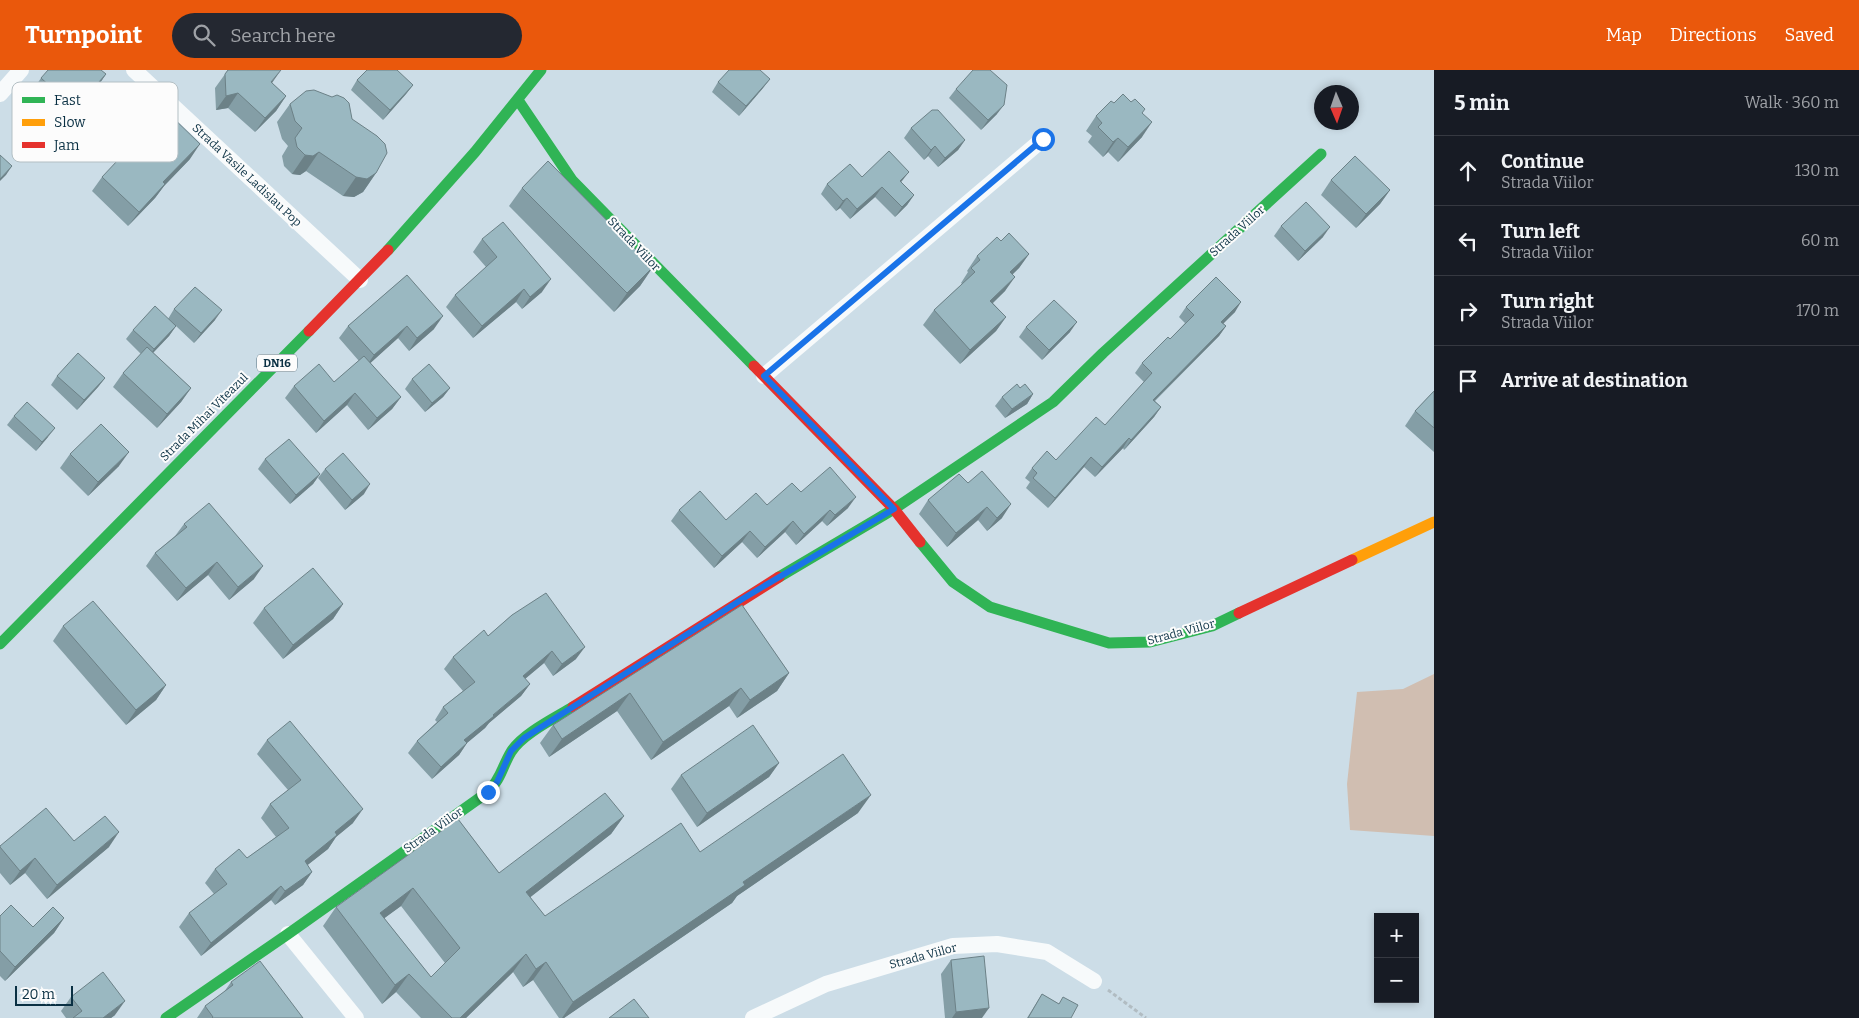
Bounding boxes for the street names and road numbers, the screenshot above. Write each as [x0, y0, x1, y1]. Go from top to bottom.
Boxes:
street label: Strada Vasile Ladislau Pop [189, 121, 305, 229]
street label: Strada Viilor [1207, 202, 1268, 259]
street label: Strada Viilor [605, 214, 664, 274]
road number: DN16 [257, 354, 297, 372]
street label: Strada Mihai Viteazul [157, 370, 251, 464]
street label: Strada Viilor [1146, 616, 1217, 648]
street label: Strada Viilor [401, 804, 466, 856]
street label: Strada Viilor [888, 940, 959, 972]

